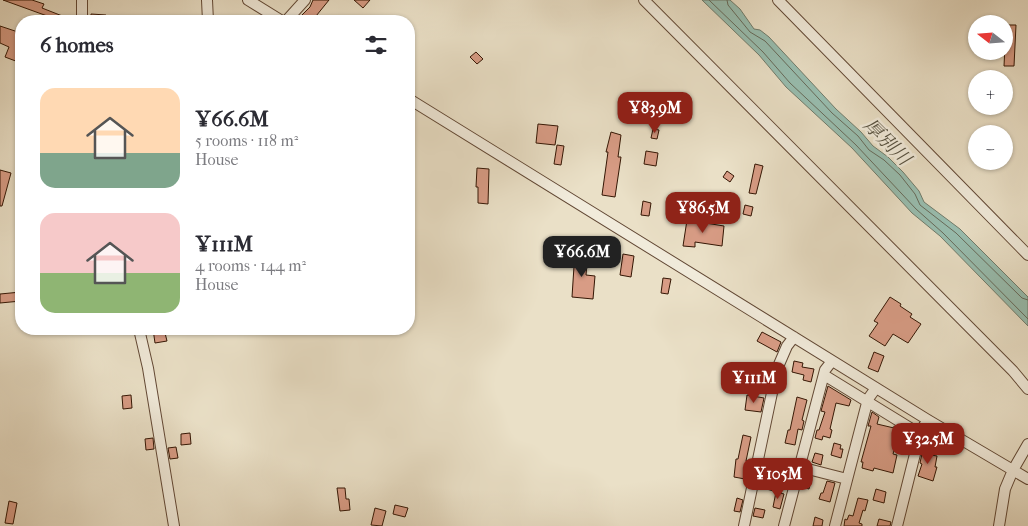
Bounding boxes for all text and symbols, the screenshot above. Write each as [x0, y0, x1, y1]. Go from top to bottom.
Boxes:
north arrow [968, 15, 1012, 60]
map controls [968, 15, 1013, 170]
icon: filters [362, 31, 390, 59]
text: 6 homes [40, 33, 114, 57]
button: + [968, 70, 1013, 115]
pin: ¥83.9M [614, 92, 696, 134]
text: ¥83.9M [629, 98, 681, 117]
text: ¥66.6M [195, 107, 269, 131]
icon: home [80, 108, 140, 168]
water label: 厚別川 [859, 114, 916, 171]
button: − [968, 125, 1013, 170]
text: 5 rooms · 118 m² [195, 131, 298, 150]
text: House [195, 150, 238, 169]
pin: ¥86.5M [662, 192, 744, 234]
text: ¥86.5M [676, 198, 730, 217]
text: ¥111M [195, 232, 253, 256]
icon: home [80, 233, 140, 293]
pin: ¥66.6M [541, 236, 623, 278]
text: ¥66.6M [554, 242, 610, 261]
text: 4 rooms · 144 m² [195, 256, 306, 275]
text: House [195, 275, 238, 294]
pin: ¥111M [719, 362, 789, 404]
text: ¥111M [732, 368, 776, 387]
pin: ¥32.5M [887, 422, 969, 465]
text: ¥32.5M [902, 429, 954, 448]
pin: ¥105M [743, 458, 813, 500]
text: ¥105M [754, 464, 802, 483]

